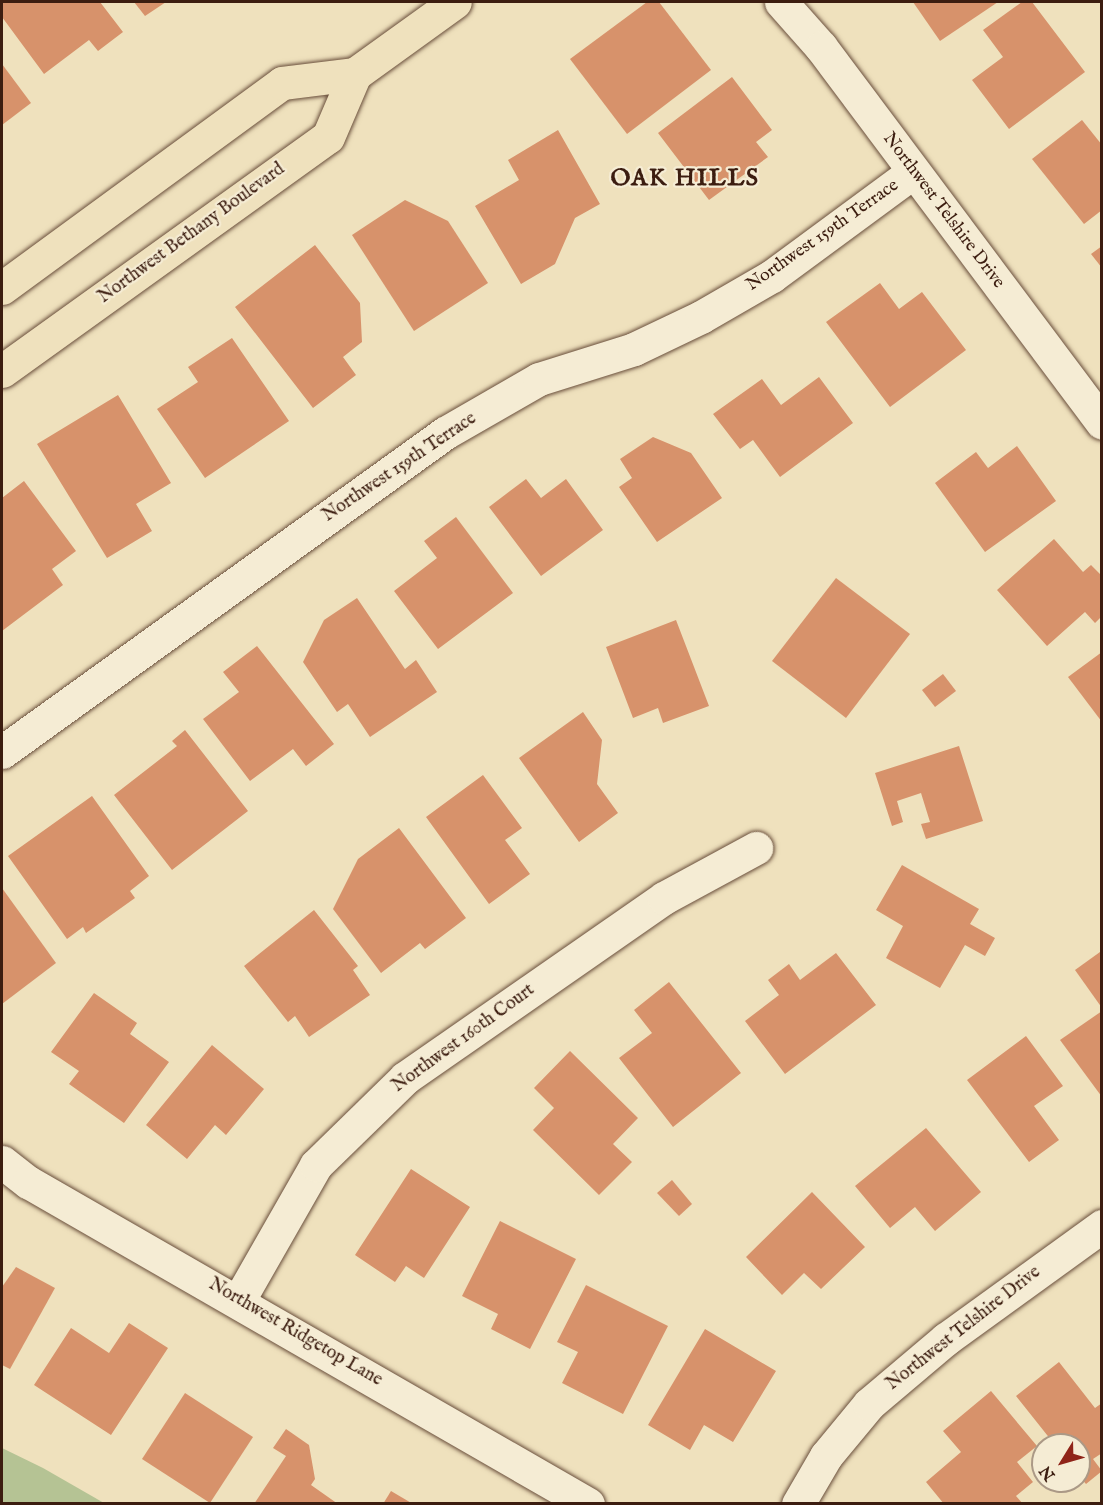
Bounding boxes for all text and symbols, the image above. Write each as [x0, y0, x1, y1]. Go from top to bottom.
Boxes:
street label: Northwest Telshire Drive [877, 129, 1009, 293]
street label: Northwest Bethany Boulevard [95, 159, 289, 309]
district label: OAK HILLS [610, 165, 760, 193]
street label: Northwest 159th Terrace [743, 175, 903, 297]
street label: Northwest 159th Terrace [319, 408, 481, 528]
street label: Northwest 160th Court [389, 980, 539, 1098]
street label: Northwest Telshire Drive [883, 1262, 1045, 1396]
street label: Northwest Ridgetop Lane [204, 1274, 386, 1392]
north arrow [1031, 1433, 1091, 1493]
text: N [1036, 1461, 1060, 1484]

